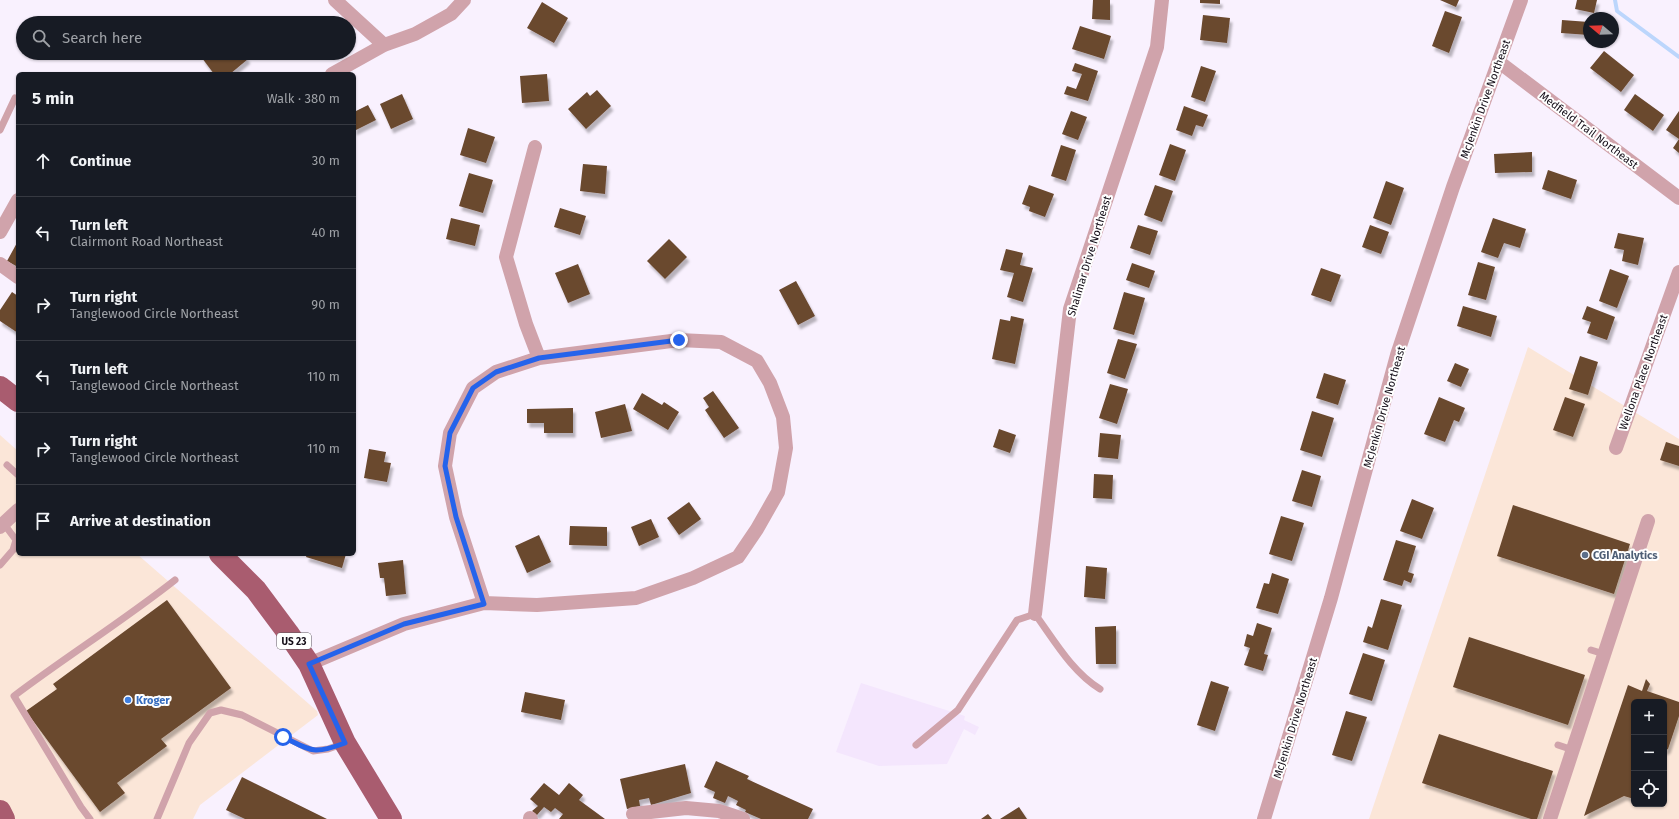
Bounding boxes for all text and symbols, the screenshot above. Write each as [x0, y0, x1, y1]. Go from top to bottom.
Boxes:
north arrow [1583, 12, 1619, 48]
search box [16, 16, 356, 60]
icon: search [30, 27, 52, 49]
text: Search here [62, 29, 142, 47]
street label: McJenkin Drive Northeast [1458, 38, 1513, 161]
text: 5 min [32, 88, 74, 109]
street label: Medfield Trail Northeast [1537, 89, 1641, 172]
text: Walk · 380 m [267, 91, 340, 106]
icon: ahead [32, 150, 54, 172]
text: Continue [70, 152, 131, 170]
text: 30 m [312, 153, 340, 168]
street label: Shalimar Drive Northeast [1065, 194, 1114, 318]
text: Turn left [70, 216, 128, 234]
icon: left [32, 222, 54, 244]
text: 40 m [311, 225, 340, 240]
text: Clairmont Road Northeast [70, 234, 223, 249]
text: Turn right [70, 288, 137, 306]
icon: right [32, 294, 54, 316]
text: 90 m [311, 297, 340, 312]
text: Tanglewood Circle Northeast [70, 306, 239, 321]
street label: Wellona Place Northeast [1617, 313, 1670, 432]
route end [670, 331, 688, 349]
street label: McJenkin Drive Northeast [1361, 345, 1408, 469]
text: Turn left [70, 360, 128, 378]
icon: left [32, 366, 54, 388]
text: 110 m [307, 369, 340, 384]
text: Tanglewood Circle Northeast [70, 378, 239, 393]
text: Turn right [70, 432, 137, 450]
icon: right [32, 438, 54, 460]
text: 110 m [307, 441, 340, 456]
text: Tanglewood Circle Northeast [70, 450, 239, 465]
icon: arrive [32, 510, 54, 532]
text: Arrive at destination [70, 512, 211, 530]
place label: CGI Analytics [1593, 549, 1658, 562]
marker: CGI Analytics [1580, 550, 1590, 560]
road number: US 23 [277, 633, 311, 649]
street label: McJenkin Drive Northeast [1271, 656, 1320, 780]
place label: Kroger [136, 694, 170, 707]
marker: Kroger [123, 695, 133, 705]
map controls [1631, 699, 1667, 807]
button: + [1631, 699, 1667, 735]
route start [274, 728, 292, 746]
button: − [1631, 735, 1667, 771]
button: locate [1631, 771, 1667, 807]

